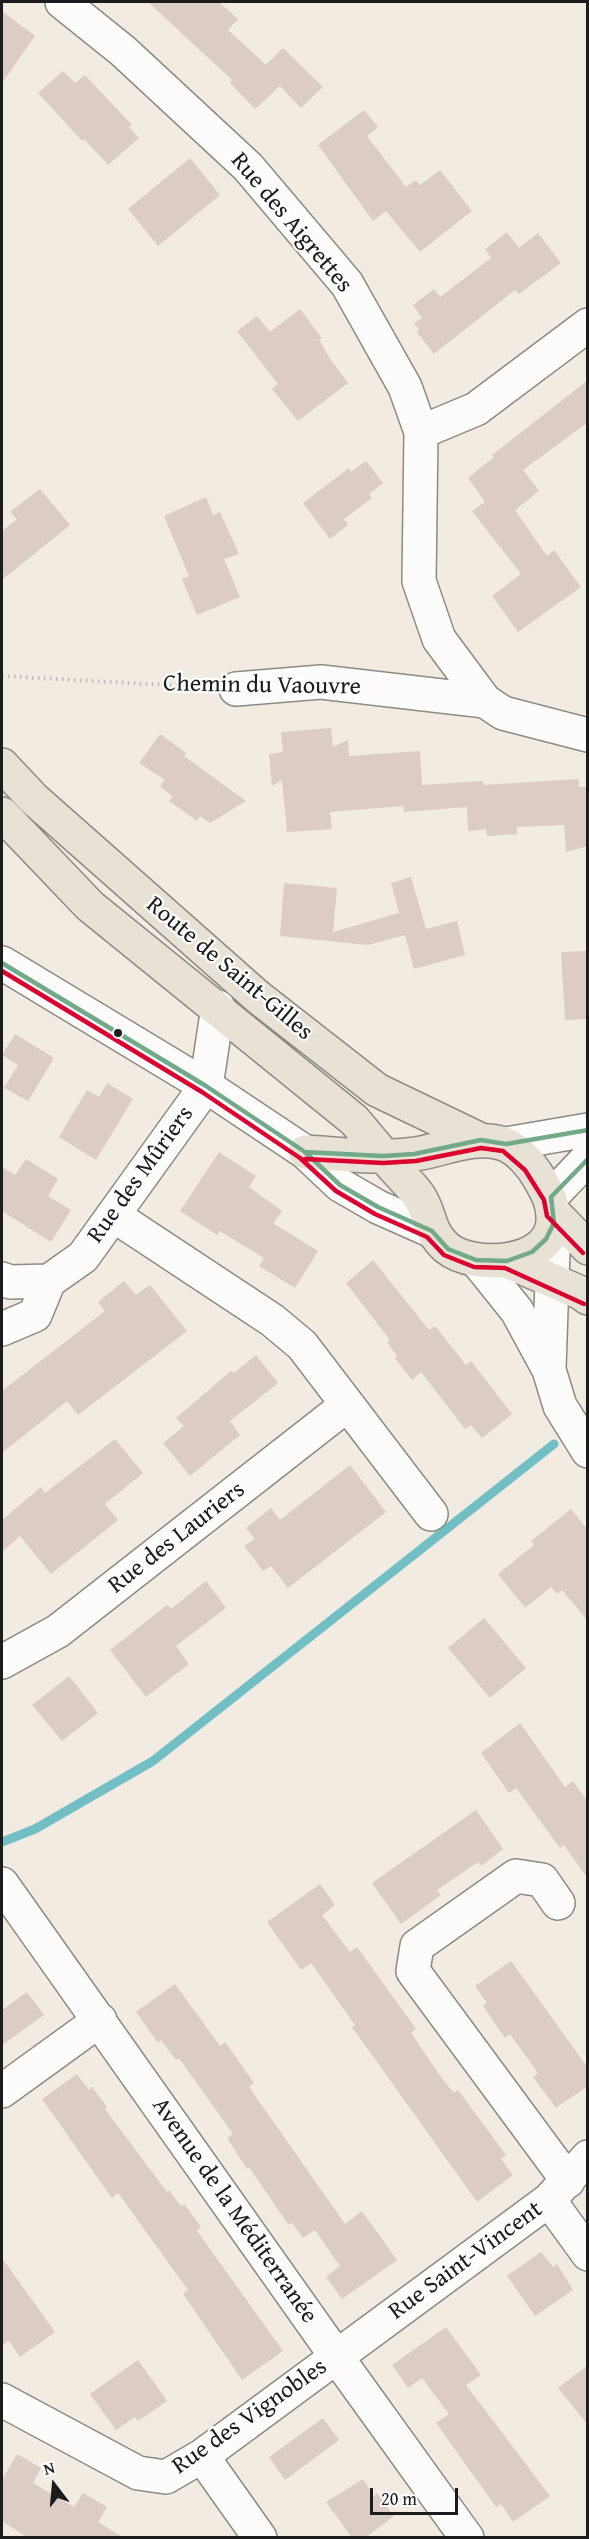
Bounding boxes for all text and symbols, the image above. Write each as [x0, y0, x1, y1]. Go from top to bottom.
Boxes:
street label: Rue des Aigrettes [224, 147, 358, 299]
street label: Chemin du Vaouvre [163, 670, 361, 702]
street label: Route de Saint-Gilles [140, 891, 318, 1047]
unlabelled marker [112, 1027, 124, 1039]
street label: Rue des Mûriers [82, 1101, 200, 1249]
street label: Rue des Lauriers [103, 1476, 251, 1600]
street label: Avenue de la Méditerranée [145, 2093, 323, 2329]
street label: Rue Saint-Vincent [383, 2196, 549, 2326]
street label: Rue des Vignobles [167, 2353, 333, 2481]
north arrow [24, 2455, 84, 2515]
text: N [41, 2455, 57, 2481]
scale bar [373, 2476, 462, 2514]
text: 20 m [381, 2485, 417, 2512]

